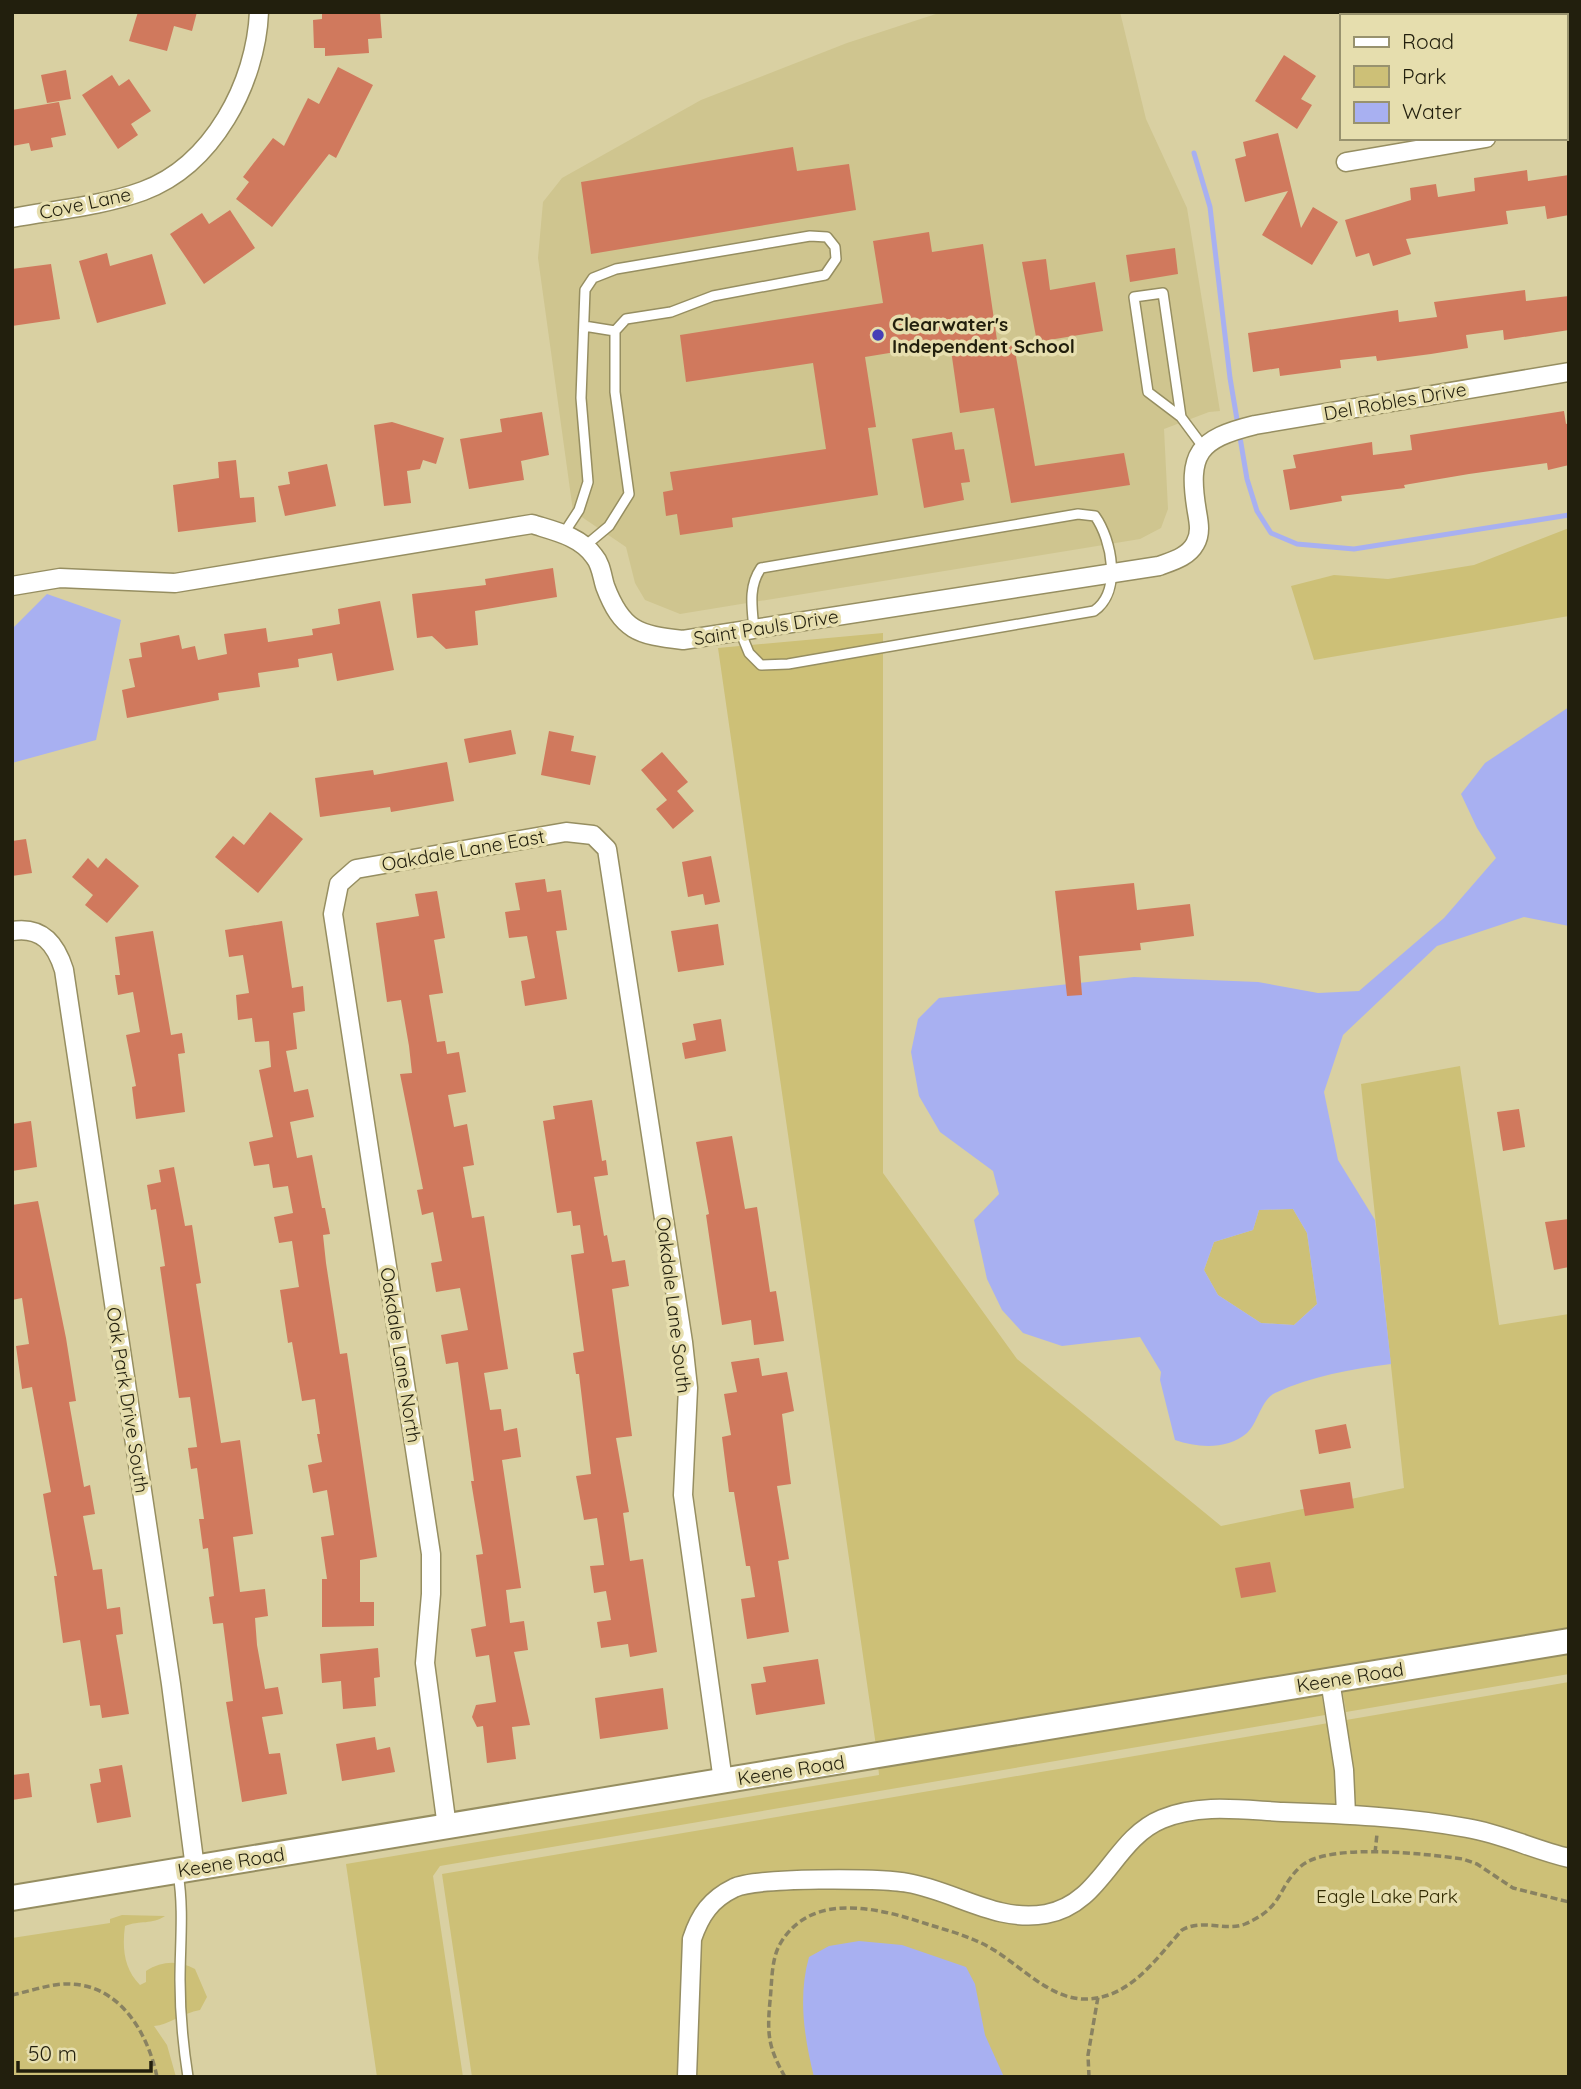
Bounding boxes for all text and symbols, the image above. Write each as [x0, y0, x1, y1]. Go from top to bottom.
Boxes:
legend [1340, 14, 1567, 140]
text: Road [1402, 28, 1454, 54]
text: Park [1402, 63, 1446, 89]
text: Water [1402, 98, 1462, 124]
street label: Cove Lane [37, 182, 133, 224]
place label: Clearwater's Independent School [892, 312, 1075, 358]
marker: Clearwater's Independent School [870, 327, 886, 343]
street label: Del Robles Drive [1322, 377, 1468, 425]
street label: Saint Pauls Drive [692, 604, 840, 650]
street label: Oakdale Lane East [380, 824, 546, 876]
street label: Oakdale Lane South [651, 1215, 697, 1395]
street label: Oakdale Lane North [375, 1266, 427, 1444]
street label: Oak Park Drive South [101, 1305, 155, 1495]
street label: Keene Road [1295, 1657, 1405, 1697]
street label: Keene Road [736, 1750, 846, 1790]
street label: Keene Road [176, 1842, 286, 1882]
park label: Eagle Lake Park [1316, 1884, 1458, 1908]
scale bar [18, 2030, 150, 2074]
text: 50 m [28, 2040, 77, 2066]

